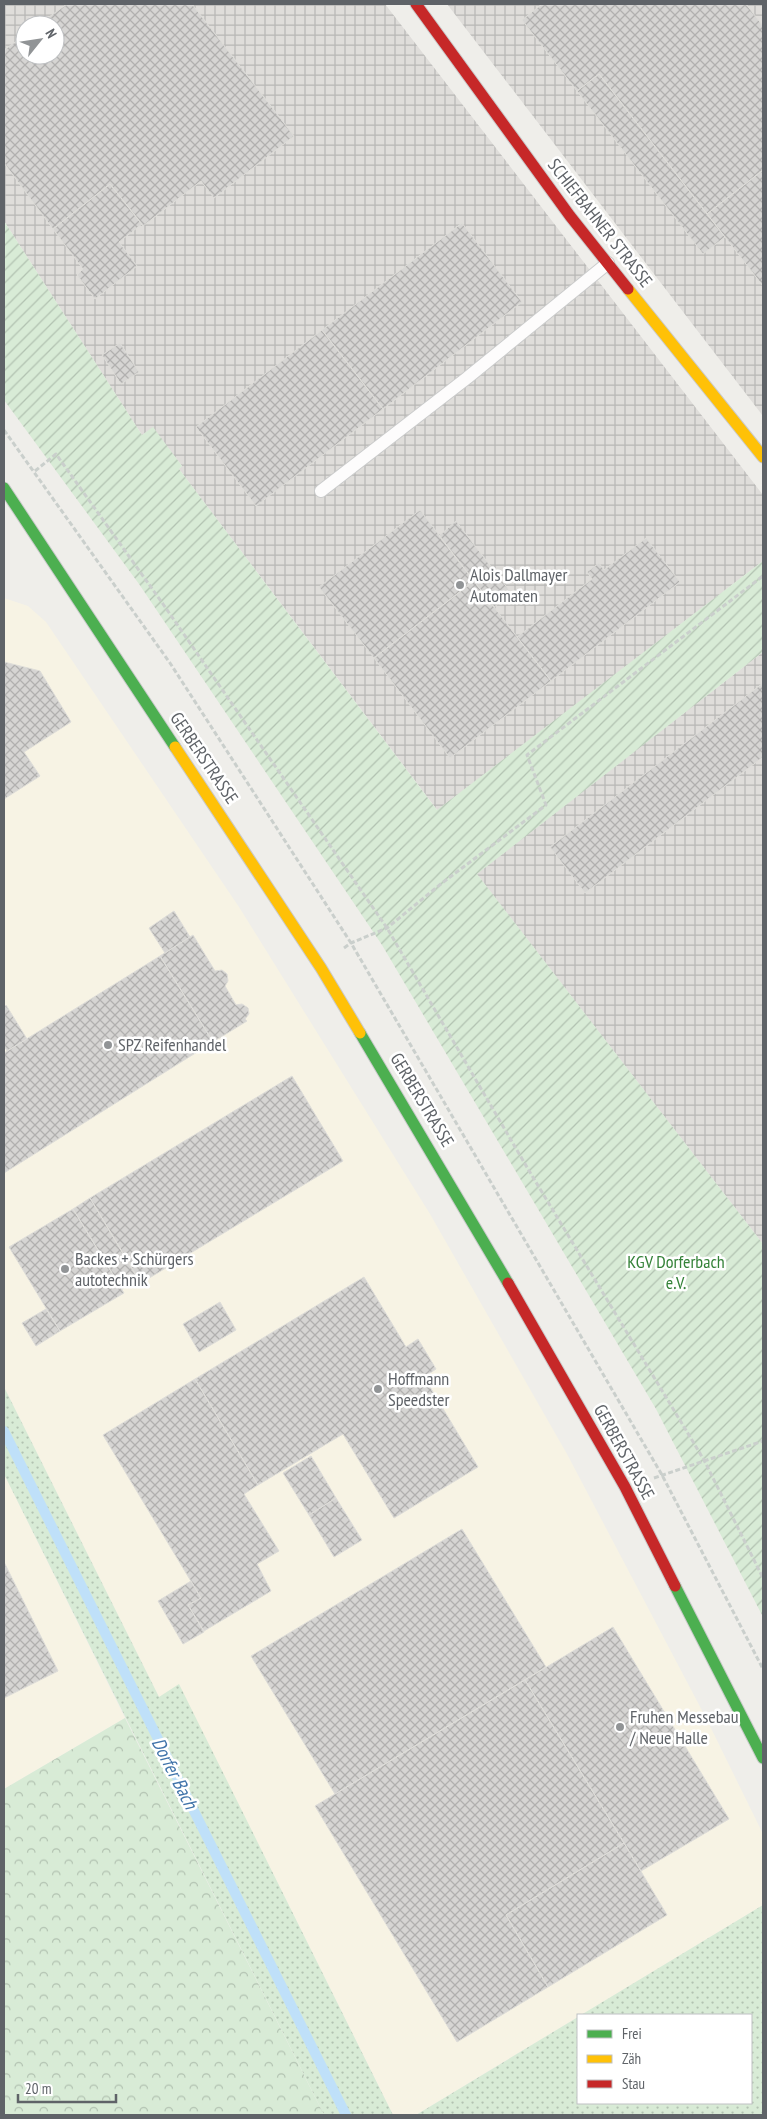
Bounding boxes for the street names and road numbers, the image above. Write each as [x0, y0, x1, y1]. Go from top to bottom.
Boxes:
street label: SCHIEFBAHNER STRASSE [543, 154, 658, 292]
street label: GERBERSTRASSE [165, 707, 243, 808]
street label: GERBERSTRASSE [385, 1049, 460, 1151]
street label: GERBERSTRASSE [589, 1400, 660, 1504]

